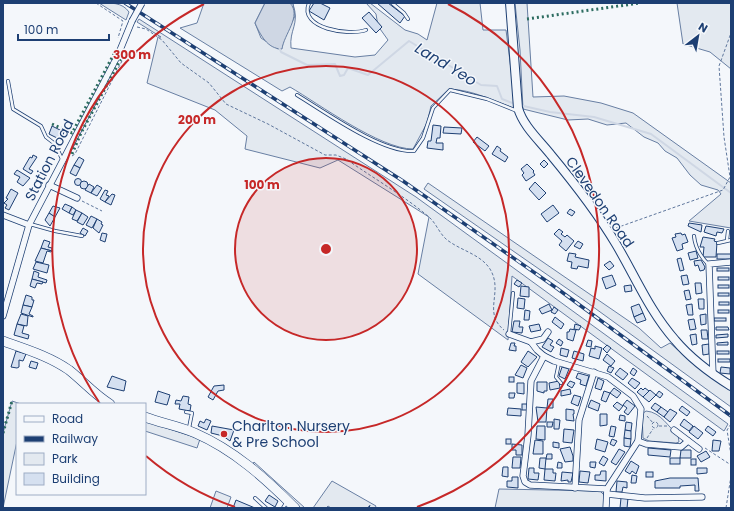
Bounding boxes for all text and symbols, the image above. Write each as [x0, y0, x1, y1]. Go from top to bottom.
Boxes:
scale bar [18, 16, 109, 42]
north arrow [678, 16, 718, 56]
text: N [695, 18, 711, 36]
text: 100 m [24, 21, 58, 38]
water label: Land Yeo [411, 37, 481, 91]
text: 300 m [113, 46, 151, 63]
text: 200 m [178, 111, 216, 128]
street label: Station Road [20, 116, 78, 204]
street label: Clevedon Road [561, 152, 639, 252]
text: 100 m [244, 176, 280, 193]
centre of rings [319, 242, 333, 256]
legend [16, 403, 146, 495]
text: Road [52, 410, 83, 427]
place label: Charlton Nursery & Pre School [232, 416, 350, 452]
marker: Charlton Nursery & Pre School [219, 429, 229, 439]
text: Railway [52, 430, 98, 447]
text: Park [52, 450, 79, 467]
text: Building [52, 470, 100, 487]

